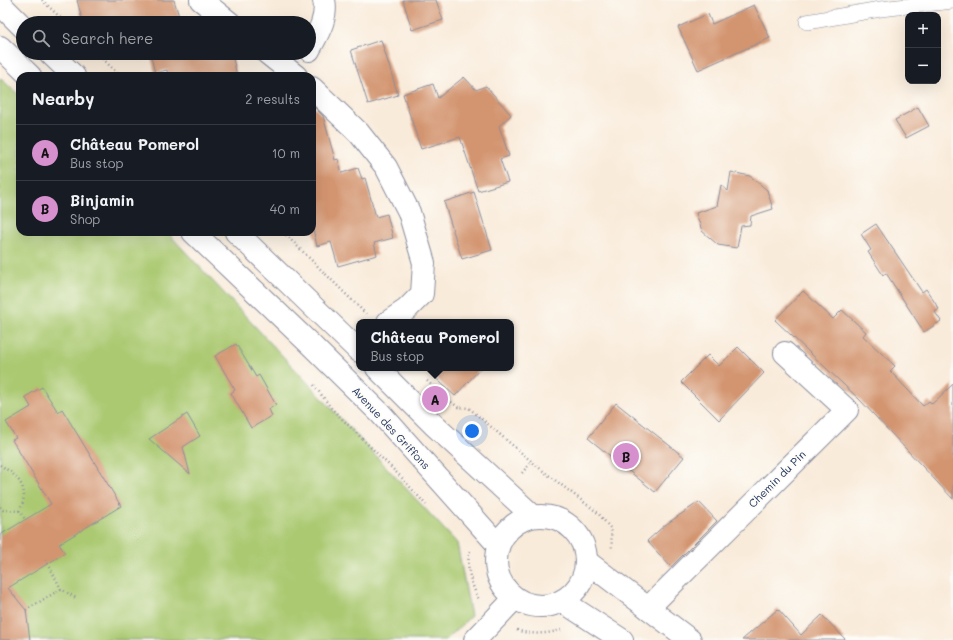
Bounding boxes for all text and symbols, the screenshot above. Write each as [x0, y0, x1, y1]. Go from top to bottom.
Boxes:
map controls [905, 12, 941, 84]
button: + [905, 12, 941, 48]
search box [16, 16, 316, 60]
icon: search [30, 27, 52, 49]
text: Search here [62, 28, 153, 48]
button: − [905, 48, 941, 84]
text: Nearby [32, 87, 94, 109]
text: 2 results [245, 90, 300, 107]
text: Château Pomerol [70, 134, 199, 154]
text: A [40, 144, 50, 161]
text: 10 m [272, 144, 300, 161]
text: Bus stop [70, 154, 123, 171]
text: Binjamin [70, 190, 134, 210]
text: B [41, 200, 49, 217]
text: 40 m [270, 200, 300, 217]
text: Shop [70, 210, 100, 227]
popup [356, 319, 514, 371]
text: Château Pomerol [370, 327, 500, 347]
text: Bus stop [370, 347, 424, 364]
street label: Avenue des Griffons [349, 383, 434, 472]
pin: A [422, 384, 448, 414]
your location [462, 421, 482, 441]
pin: B [613, 441, 639, 471]
street label: Chemin du Pin [745, 447, 809, 511]

